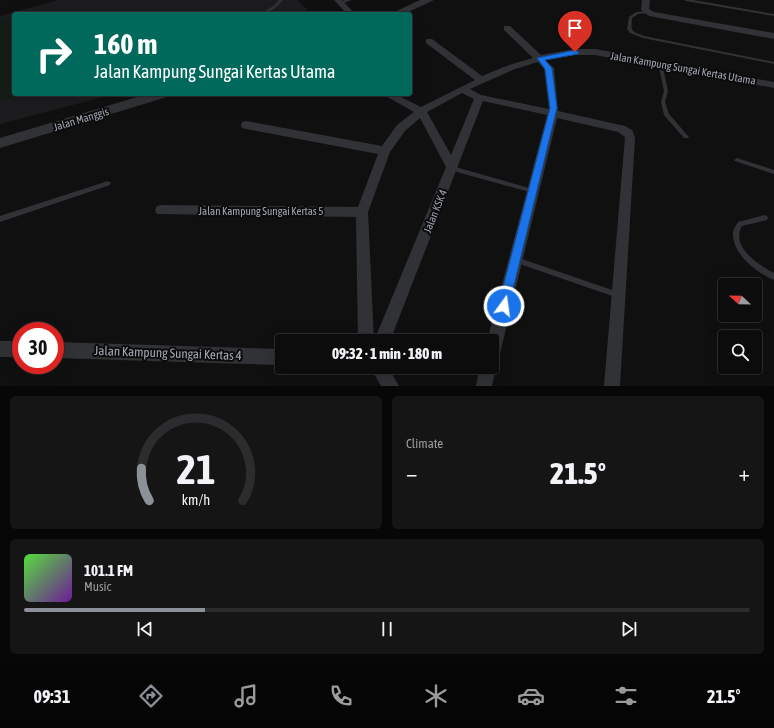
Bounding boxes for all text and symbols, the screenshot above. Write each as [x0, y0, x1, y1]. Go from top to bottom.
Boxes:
pin [558, 11, 592, 52]
icon: arrive [564, 17, 586, 39]
icon: right [28, 28, 80, 80]
text: 160 m [94, 28, 157, 60]
street label: Jalan Kampung Sungai Kertas Utama [609, 49, 757, 87]
text: Jalan Kampung Sungai Kertas Utama [94, 61, 335, 82]
street label: Jalan Manggis [52, 105, 110, 133]
street label: Jalan KSK 4 [421, 188, 449, 234]
street label: Jalan Kampung Sungai Kertas 5 [199, 205, 323, 217]
north arrow [718, 278, 762, 322]
map controls [718, 278, 762, 374]
position arrow [483, 285, 525, 327]
speed limit sign: 30 [12, 322, 64, 374]
button: search [718, 330, 762, 374]
street label: Jalan Kampung Sungai Kertas 4 [94, 343, 242, 363]
text: 09:32 · 1 min · 180 m [332, 345, 442, 362]
text: Climate [406, 436, 443, 451]
text: 21 [176, 444, 216, 492]
text: 21.5° [550, 456, 606, 490]
text: − [406, 460, 417, 486]
text: + [739, 460, 750, 486]
text: km/h [182, 491, 210, 507]
text: 101.1 FM [84, 562, 133, 579]
text: Music [84, 579, 111, 594]
icon: previous [134, 618, 156, 640]
icon: pause [376, 618, 398, 640]
icon: next [618, 618, 640, 640]
icon: directions [137, 682, 165, 710]
icon: music [232, 682, 260, 710]
icon: phone [327, 682, 355, 710]
icon: climate [422, 682, 450, 710]
icon: car [517, 682, 545, 710]
icon: filters [612, 682, 640, 710]
text: 09:31 [33, 686, 71, 707]
text: 21.5° [707, 686, 741, 707]

